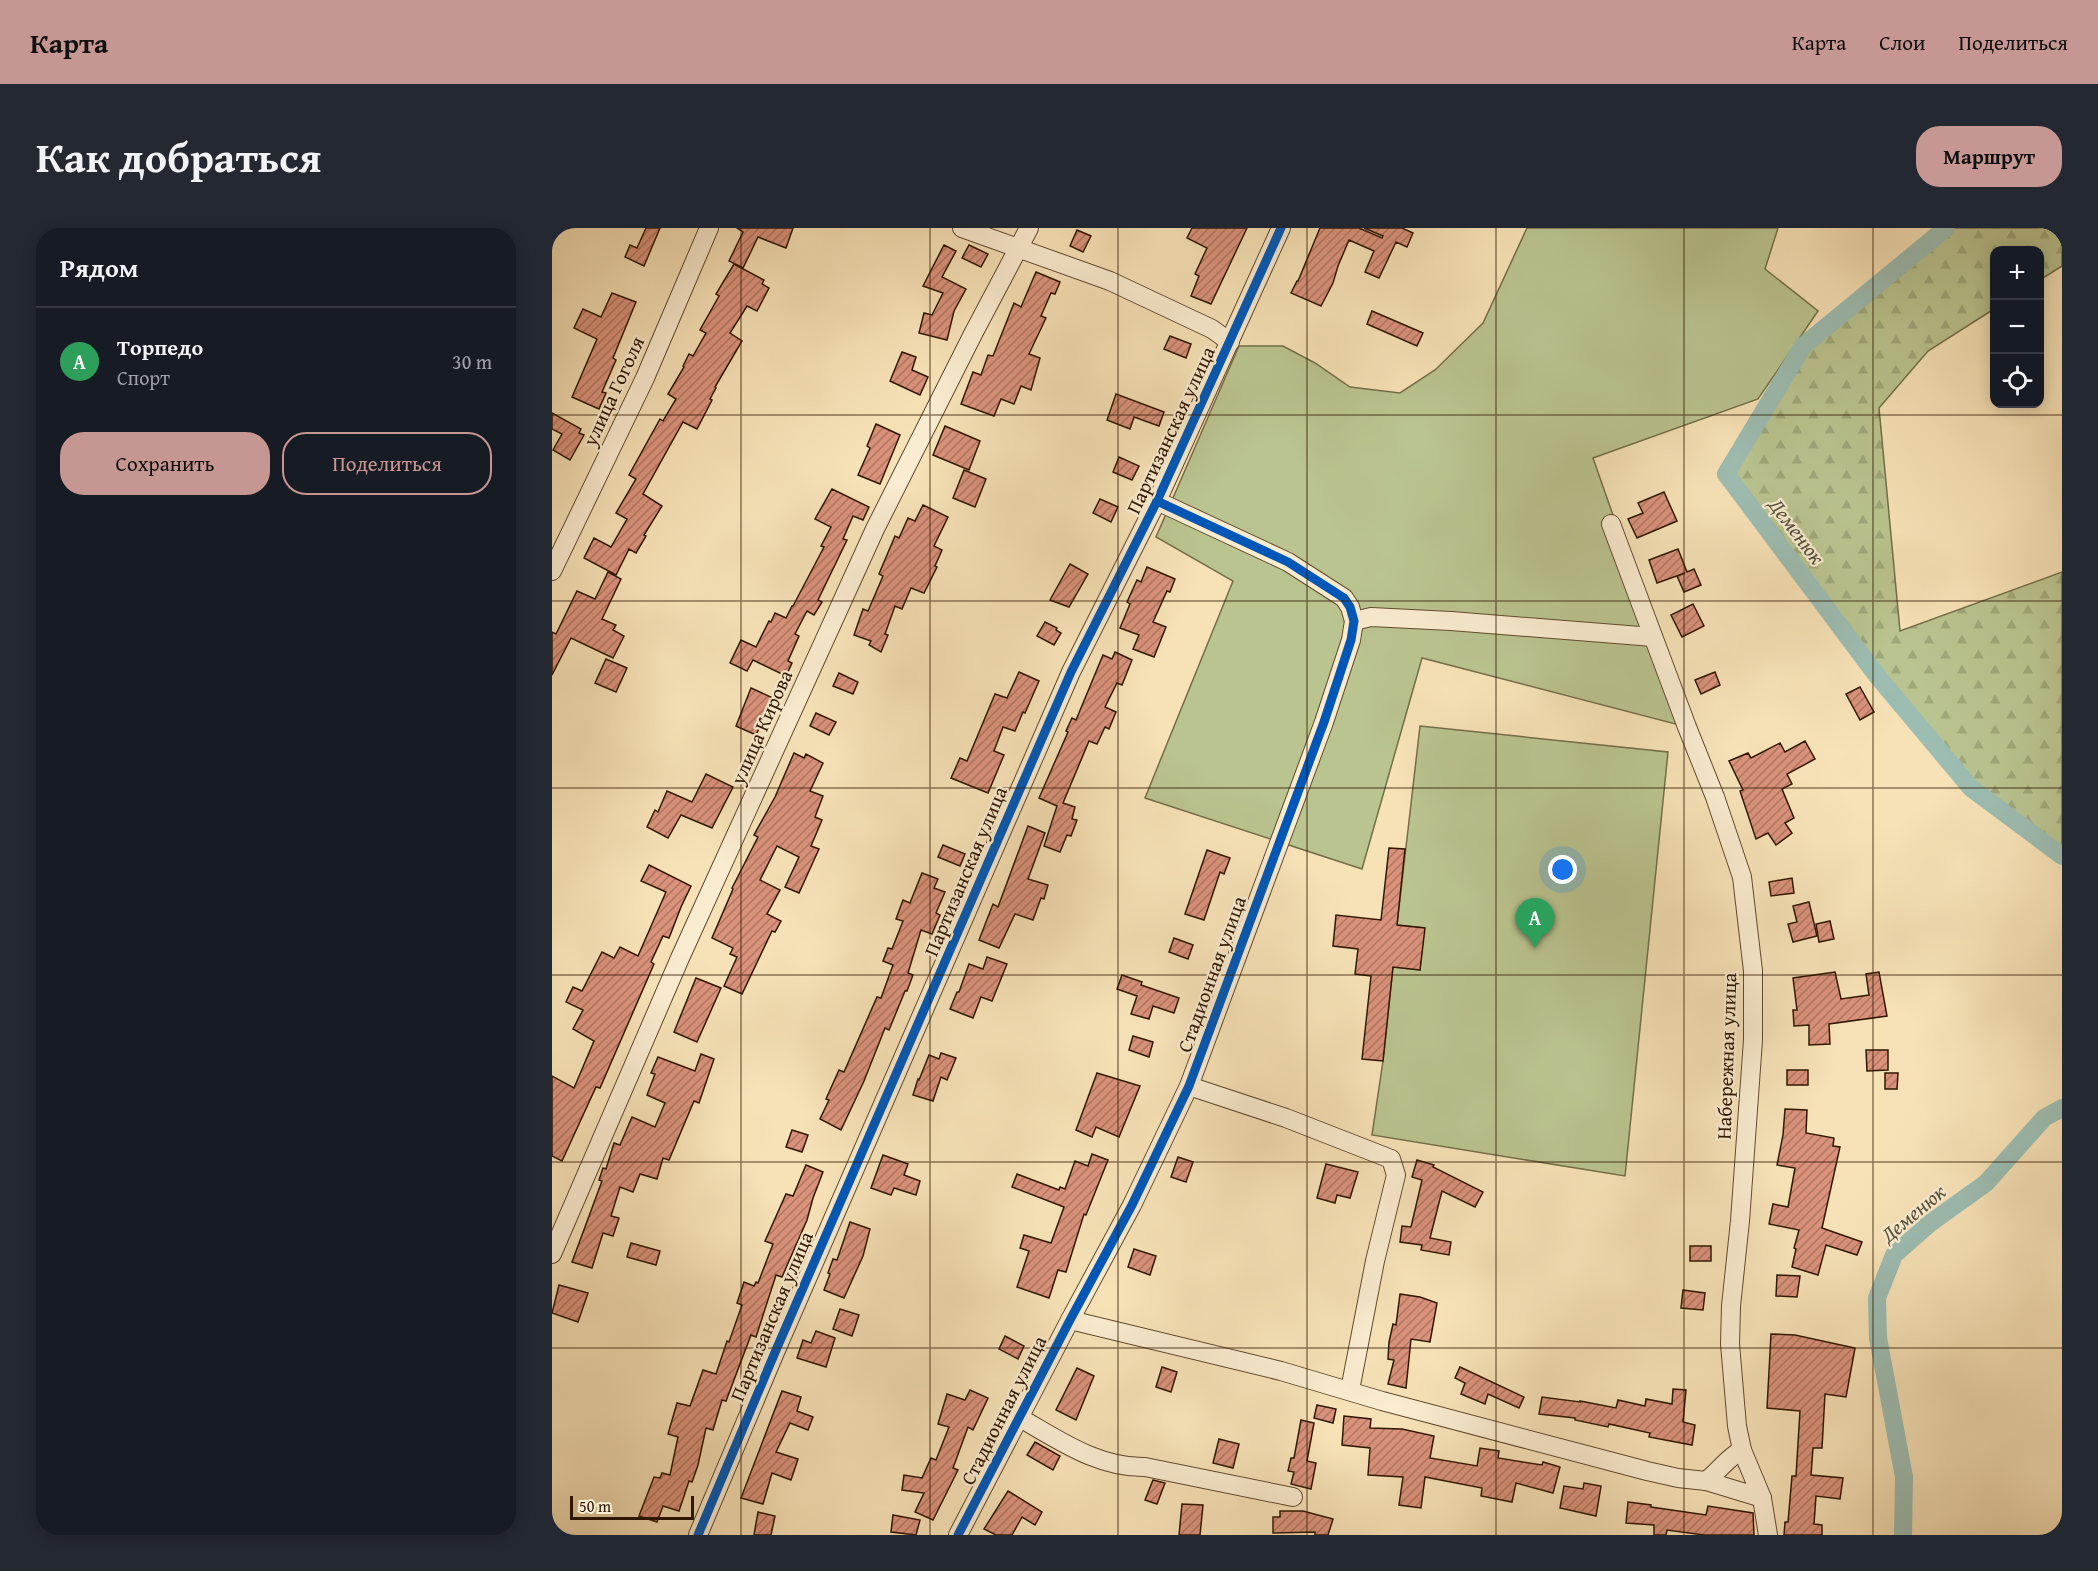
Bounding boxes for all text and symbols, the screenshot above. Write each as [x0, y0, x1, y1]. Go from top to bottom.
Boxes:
text: Карта [30, 22, 108, 63]
text: Карта [1792, 27, 1846, 58]
text: Слои [1879, 27, 1925, 58]
text: Поделиться [1958, 27, 2068, 58]
text: Как добраться [36, 126, 321, 187]
button: Маршрут [1916, 126, 2062, 187]
map controls [1990, 246, 2044, 408]
button: + [1990, 246, 2044, 300]
text: Рядом [60, 248, 138, 287]
button: − [1990, 300, 2044, 354]
text: Торпедо [117, 331, 203, 363]
street label: улица Гоголя [574, 331, 651, 452]
street label: Партизанская улица [1118, 341, 1222, 519]
text: A [73, 347, 86, 376]
text: 30 m [452, 347, 492, 376]
button: locate [1990, 354, 2044, 408]
text: Спорт [117, 363, 170, 392]
button: Сохранить [60, 432, 270, 495]
button: Поделиться [282, 432, 492, 495]
water label: Деменюк [1761, 490, 1833, 571]
street label: улица Кирова [722, 665, 799, 790]
street label: Партизанская улица [916, 781, 1014, 960]
your location [1548, 855, 1577, 884]
street label: Стадионная улица [1169, 891, 1253, 1056]
pin: A [1516, 898, 1554, 948]
street label: Набережная улица [1709, 972, 1743, 1140]
water label: Деменюк [1873, 1176, 1952, 1250]
street label: Партизанская улица [722, 1226, 820, 1405]
street label: Стадионная улица [953, 1330, 1053, 1490]
scale bar [570, 1493, 694, 1520]
text: 50 m [579, 1494, 611, 1518]

